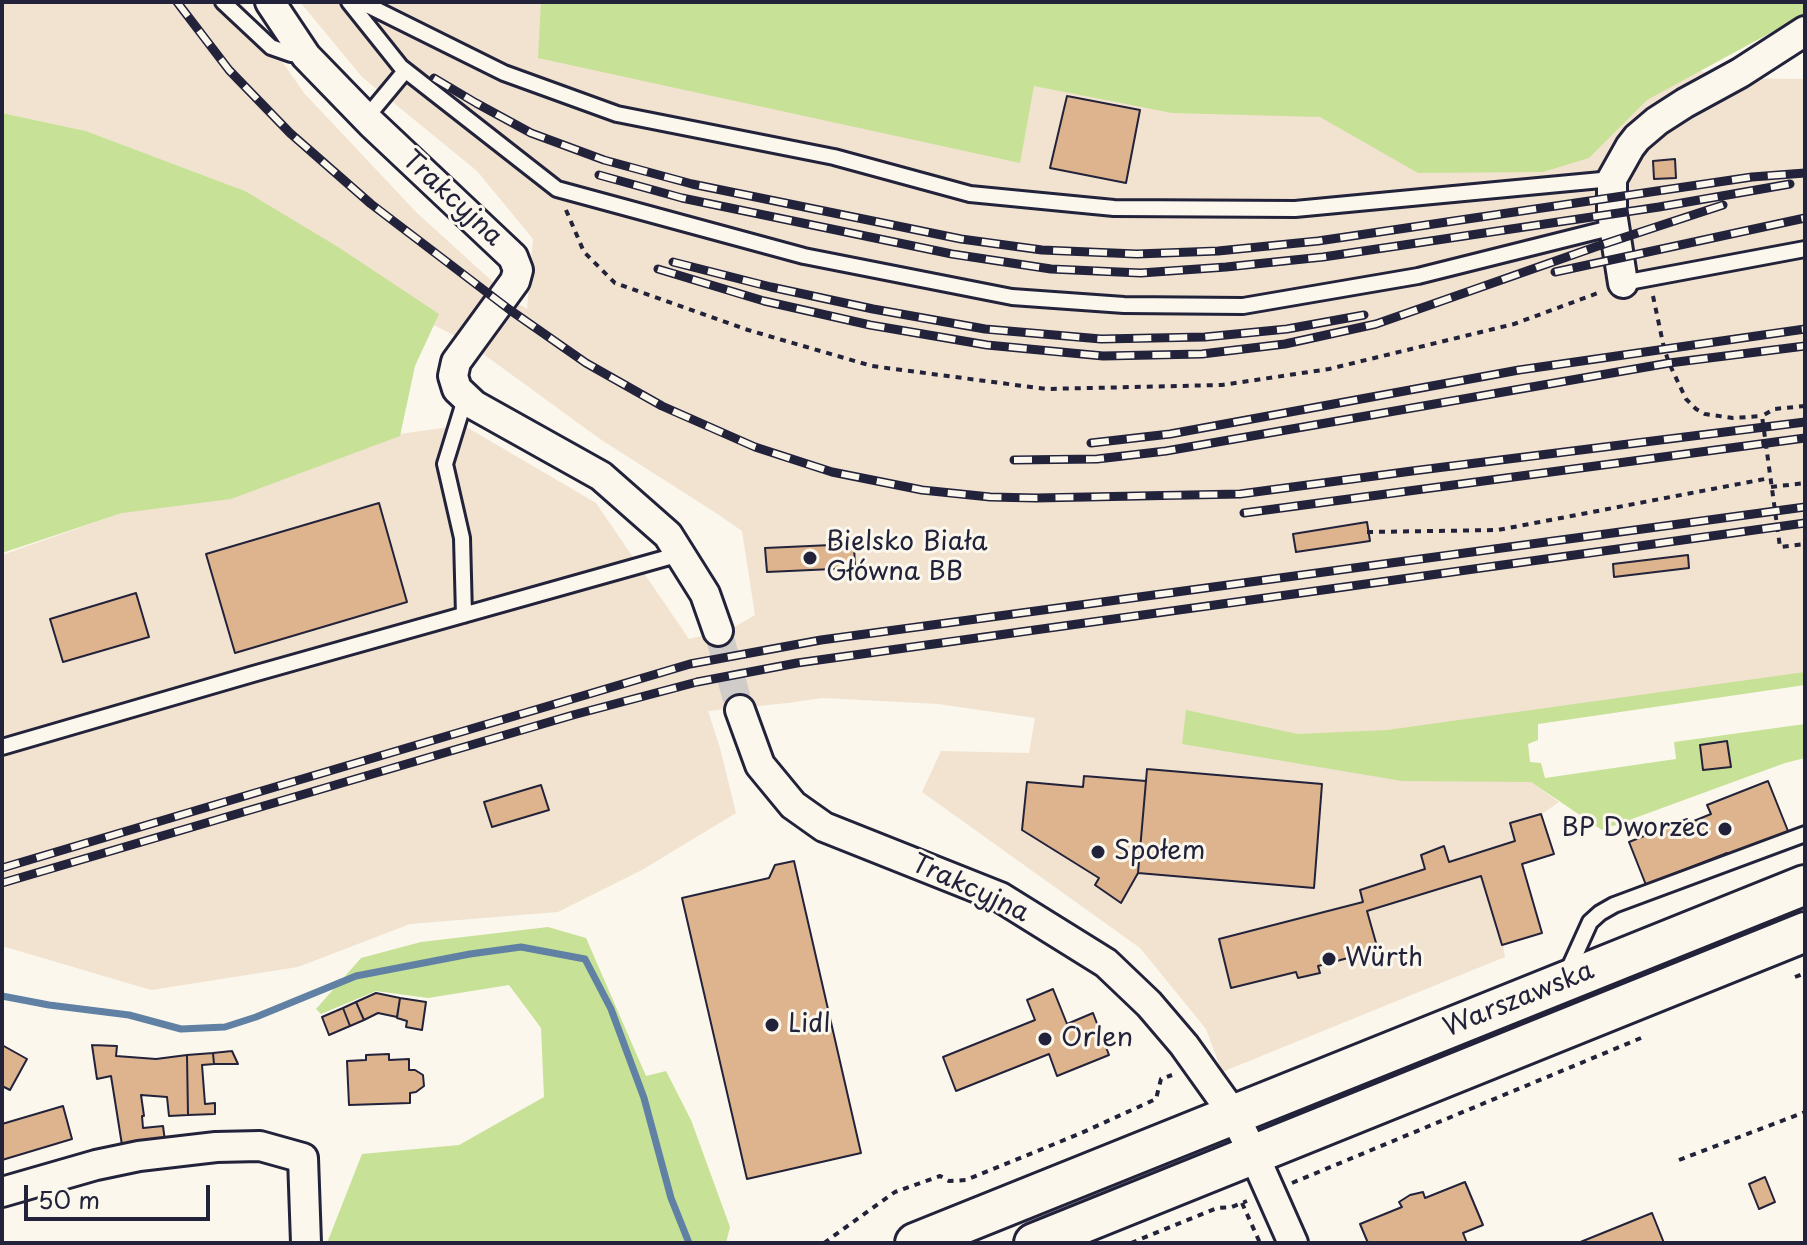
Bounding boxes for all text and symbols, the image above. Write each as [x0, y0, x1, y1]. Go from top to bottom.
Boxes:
street label: Trakcyjna [395, 145, 509, 253]
place label: Bielsko Biała Główna BB [826, 527, 988, 588]
marker: Bielsko Biała Główna BB [801, 549, 819, 567]
place label: BP Dworzec [1562, 813, 1709, 845]
marker: BP Dworzec [1716, 820, 1734, 838]
place label: Społem [1114, 836, 1206, 868]
marker: Społem [1089, 843, 1107, 861]
street label: Trakcyjna [906, 848, 1034, 930]
place label: Würth [1345, 943, 1423, 975]
marker: Würth [1320, 950, 1338, 968]
street label: Warszawska [1439, 956, 1599, 1044]
place label: Lidl [788, 1009, 831, 1041]
marker: Lidl [763, 1016, 781, 1034]
place label: Orlen [1061, 1023, 1133, 1055]
marker: Orlen [1036, 1030, 1054, 1048]
scale bar [28, 1169, 214, 1219]
text: 50 m [38, 1181, 100, 1217]

